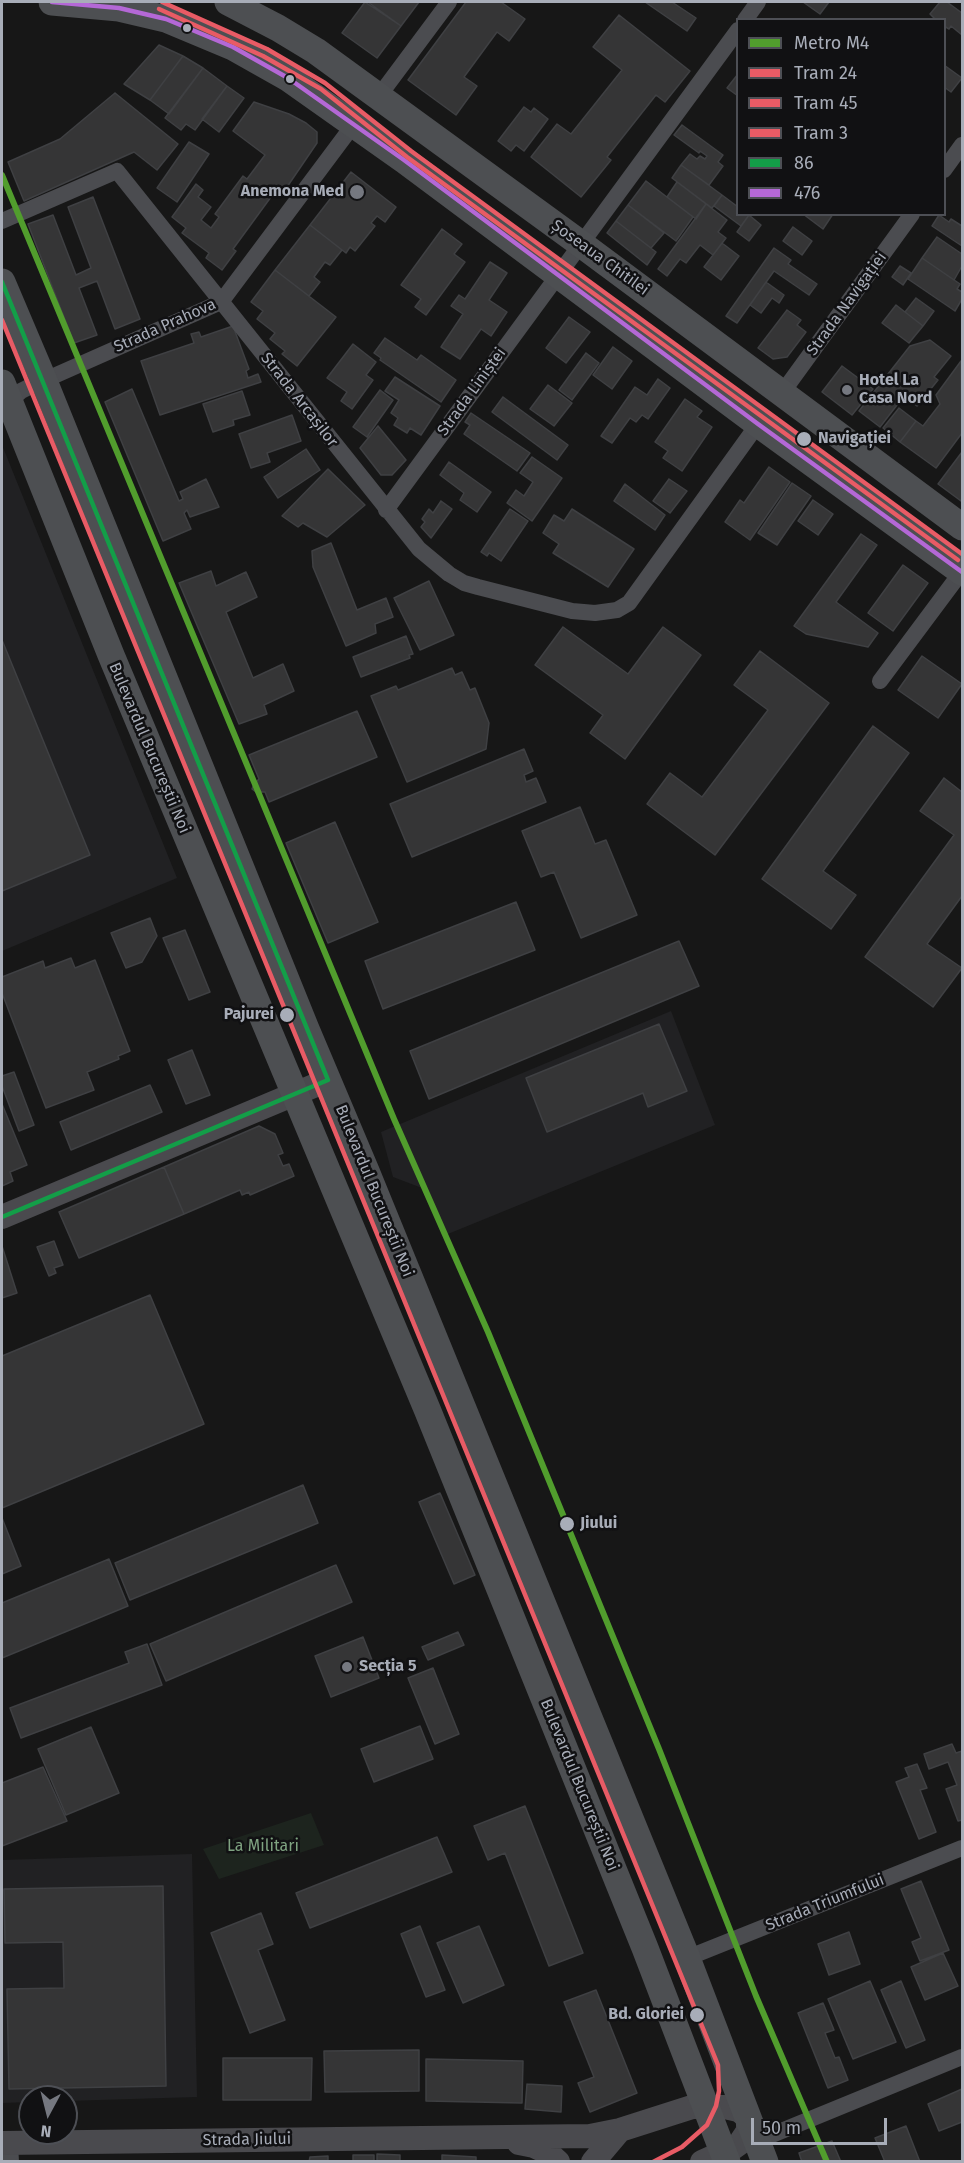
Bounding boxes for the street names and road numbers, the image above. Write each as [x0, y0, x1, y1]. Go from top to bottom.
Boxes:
street label: Șoseaua Chitilei [547, 216, 653, 300]
street label: Strada Navigației [803, 248, 891, 360]
street label: Strada Prahova [111, 295, 219, 357]
street label: Strada Liniștei [434, 344, 510, 440]
street label: Strada Arcașilor [256, 349, 342, 451]
street label: Bulevardul Bucureștii Noi [104, 660, 194, 836]
street label: Bulevardul Bucureștii Noi [331, 1102, 417, 1280]
street label: Bulevardul Bucureștii Noi [536, 1696, 622, 1874]
street label: Strada Triumfului [763, 1870, 887, 1936]
street label: Strada Jiului [203, 2130, 291, 2150]

